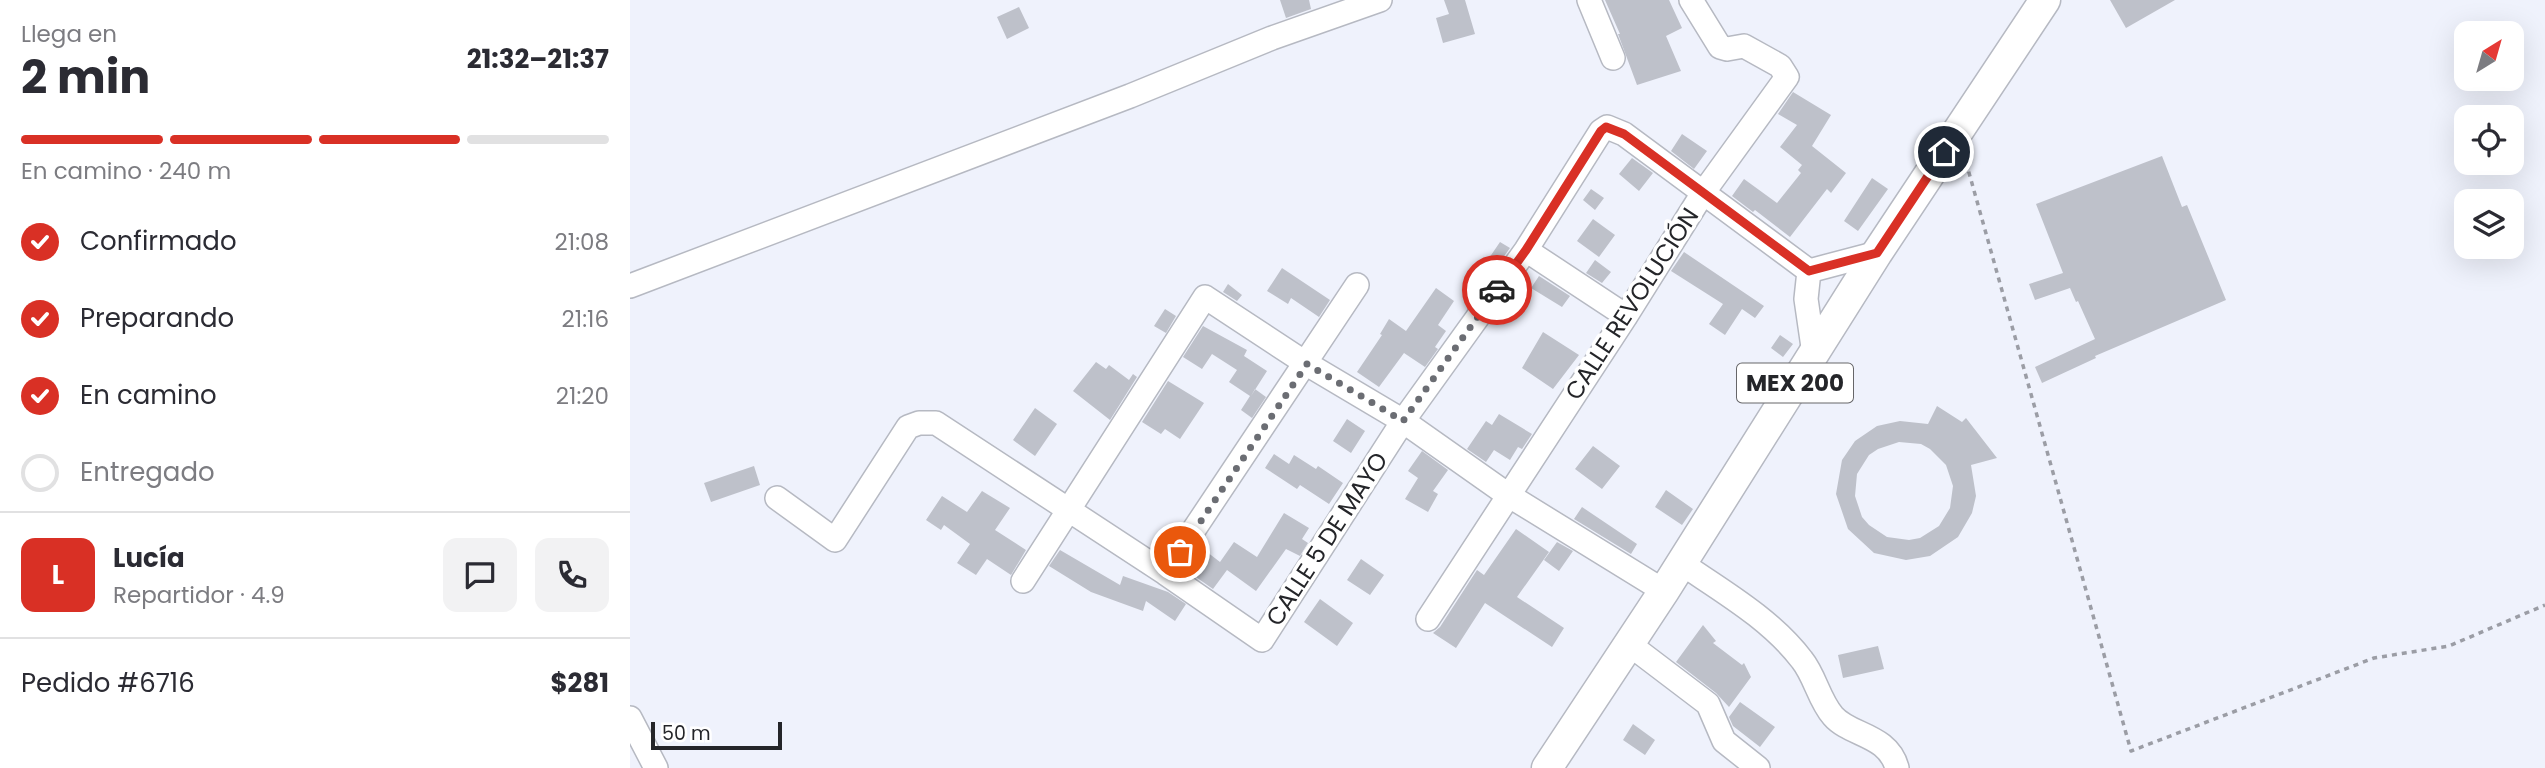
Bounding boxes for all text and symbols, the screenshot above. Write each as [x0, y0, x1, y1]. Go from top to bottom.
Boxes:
text: Llega en [21, 18, 117, 50]
north arrow [2454, 21, 2524, 91]
map controls [2454, 21, 2524, 259]
text: 21:32–21:37 [467, 41, 609, 77]
text: 2 min [21, 45, 150, 109]
button: locate [2454, 105, 2524, 175]
pin [1914, 122, 1974, 182]
icon: home [1925, 133, 1963, 171]
text: En camino · 240 m [21, 155, 231, 187]
button: layers [2454, 189, 2524, 259]
street label: CALLE REVOLUCIÓN [1557, 201, 1706, 406]
icon: check [21, 223, 59, 261]
text: Confirmado [80, 223, 237, 259]
text: 21:08 [555, 226, 609, 258]
courier [1462, 255, 1532, 325]
icon: car [1478, 271, 1516, 309]
icon: check [21, 300, 59, 338]
text: Preparando [80, 300, 234, 336]
text: 21:16 [562, 303, 609, 335]
road number: MEX 200 [1737, 364, 1853, 402]
icon: check [21, 377, 59, 415]
text: En camino [80, 377, 217, 413]
text: 21:20 [556, 380, 609, 412]
street label: CALLE 5 DE MAYO [1258, 445, 1395, 632]
text: Entregado [80, 454, 215, 490]
pin [1150, 522, 1210, 582]
icon: bag [1161, 533, 1199, 571]
button: chat [443, 538, 517, 612]
button: phone [535, 538, 609, 612]
text: Lucía [113, 540, 185, 576]
text: L [52, 557, 64, 593]
text: Repartidor · 4.9 [113, 579, 285, 611]
text: Pedido #6716 [21, 665, 195, 701]
text: $281 [550, 665, 609, 701]
scale bar [651, 719, 782, 751]
text: 50 m [662, 720, 711, 747]

